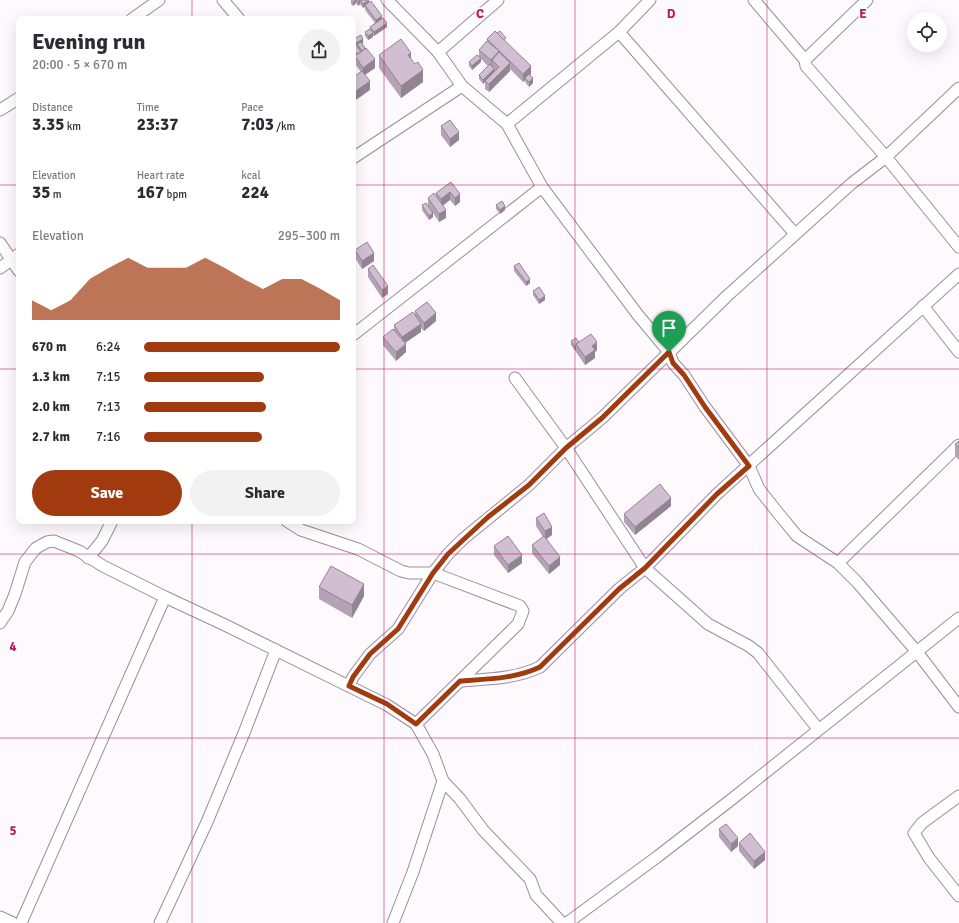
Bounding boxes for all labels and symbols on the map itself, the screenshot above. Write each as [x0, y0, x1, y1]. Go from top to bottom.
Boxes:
text: C [476, 6, 484, 22]
text: D [667, 6, 676, 22]
text: E [859, 6, 867, 22]
pin [652, 311, 686, 352]
text: 4 [9, 639, 17, 655]
text: 5 [9, 823, 17, 839]

